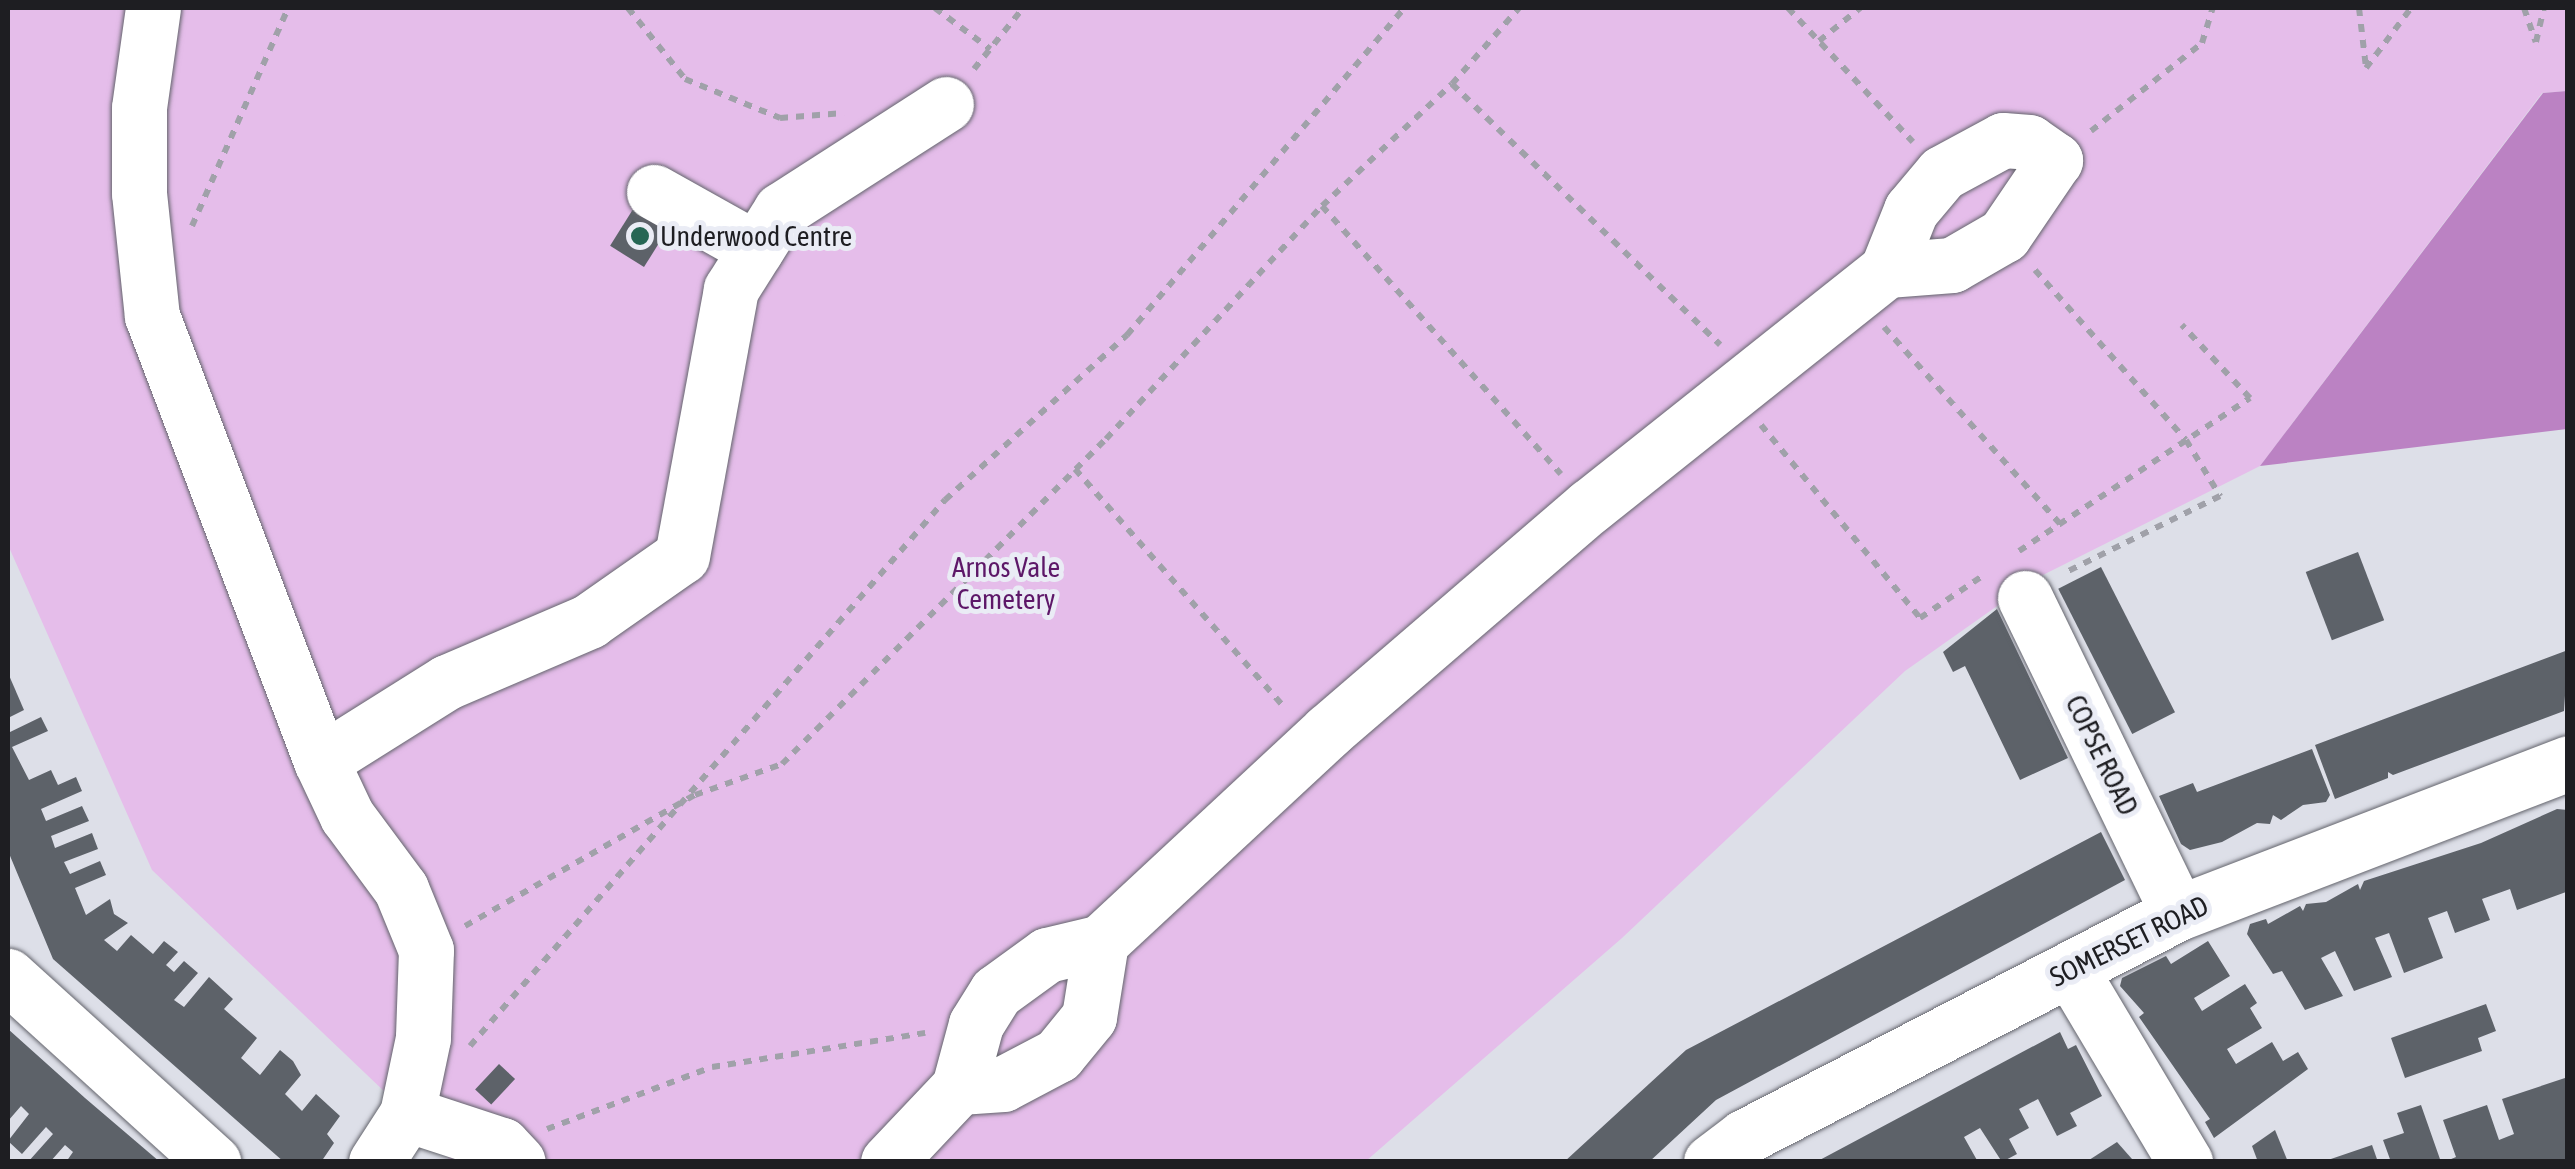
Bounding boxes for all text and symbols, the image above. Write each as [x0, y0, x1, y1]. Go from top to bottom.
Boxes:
place label: Underwood Centre [660, 219, 852, 253]
marker: Underwood Centre [629, 225, 651, 247]
park label: Arnos Vale Cemetery [952, 550, 1060, 616]
street label: COPSE ROAD [2059, 690, 2145, 820]
street label: SOMERSET ROAD [2044, 888, 2214, 994]

